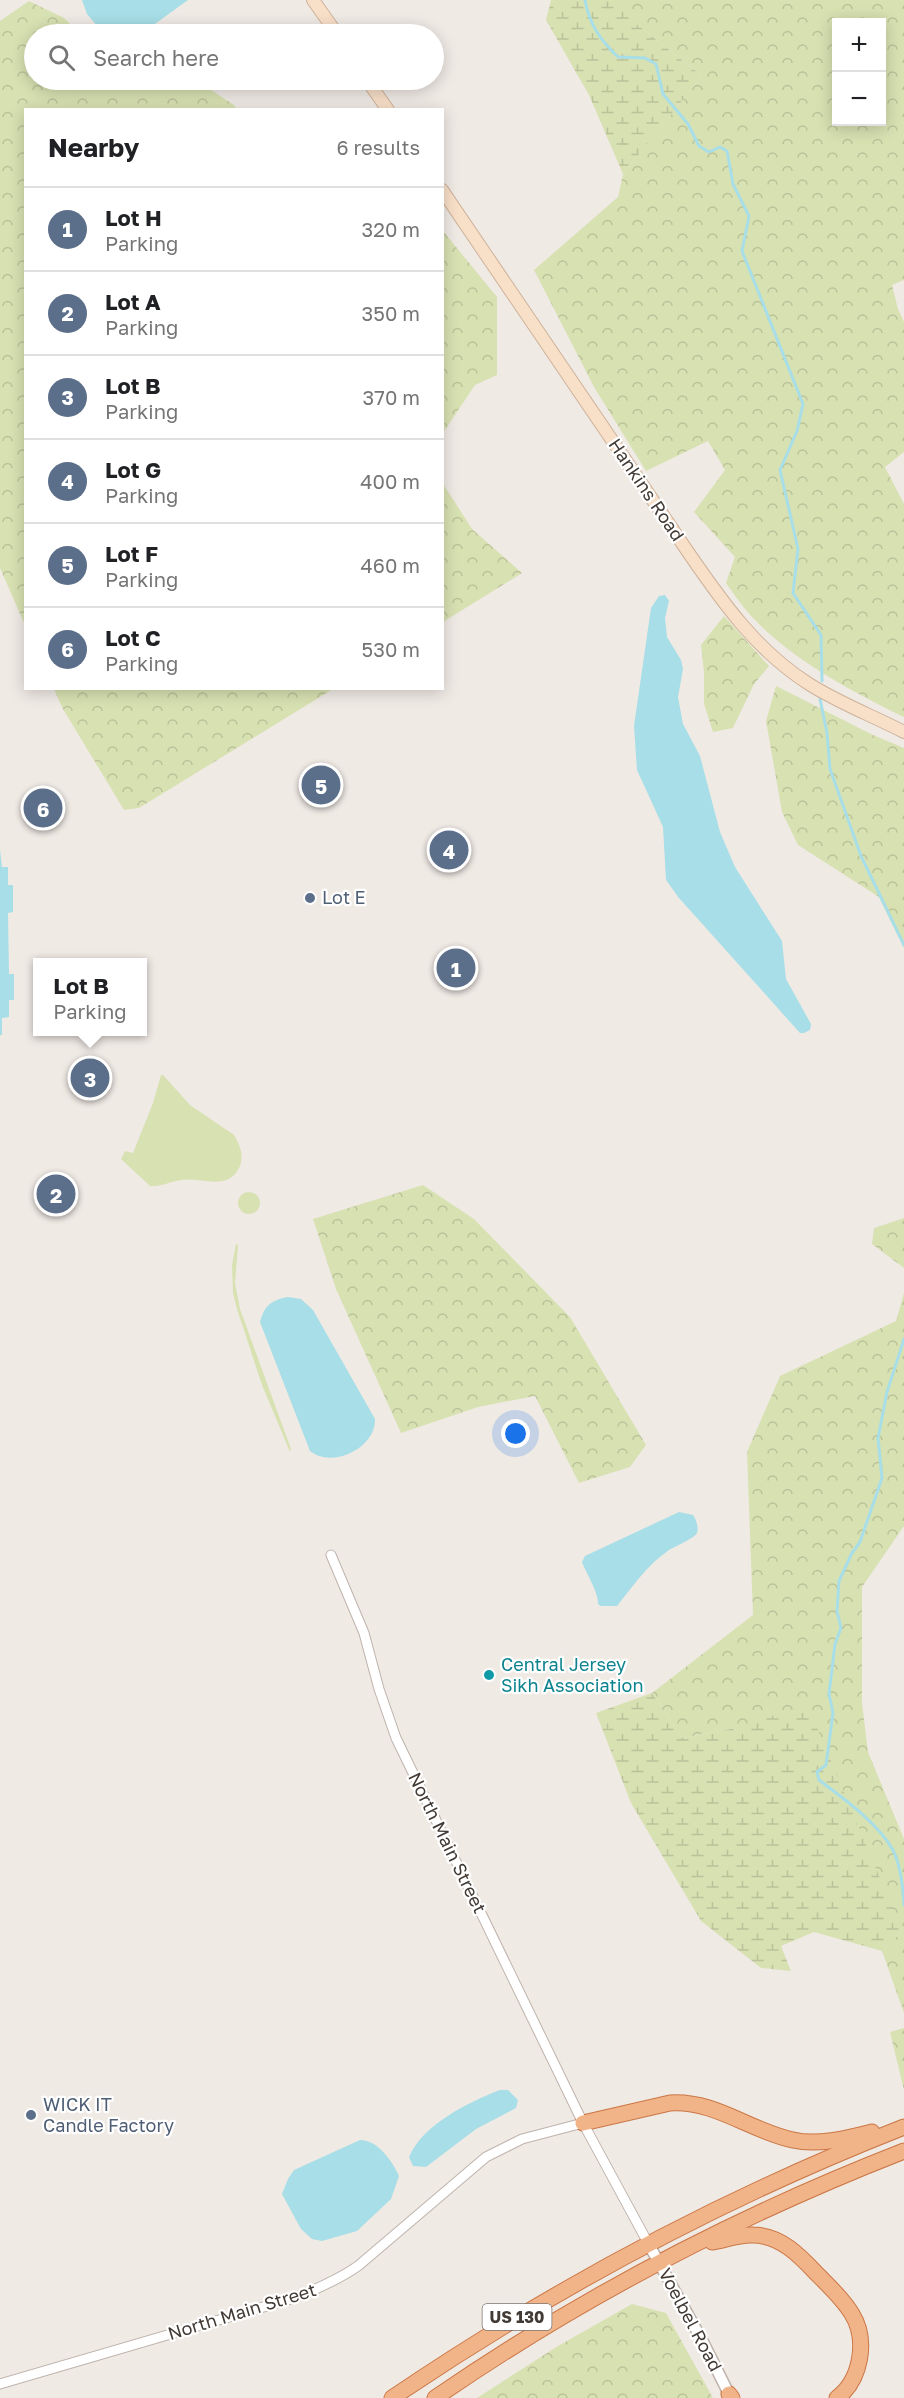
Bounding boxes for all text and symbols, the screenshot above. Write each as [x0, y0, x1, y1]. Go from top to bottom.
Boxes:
map controls [832, 18, 886, 126]
button: + [832, 18, 886, 72]
search box [24, 24, 444, 90]
icon: search [45, 41, 78, 74]
text: Search here [93, 44, 219, 71]
button: − [832, 72, 886, 126]
text: Nearby [48, 132, 139, 163]
text: 6 results [336, 135, 420, 159]
text: Lot H [105, 204, 162, 231]
text: 1 [62, 217, 73, 241]
text: 320 m [362, 217, 420, 241]
text: Parking [105, 231, 178, 255]
text: Lot A [105, 288, 161, 315]
text: 2 [61, 301, 74, 325]
text: 350 m [362, 301, 420, 325]
text: Parking [105, 315, 178, 339]
text: Lot B [105, 372, 160, 399]
text: 3 [61, 385, 74, 409]
text: 370 m [363, 385, 420, 409]
text: Parking [105, 399, 178, 423]
street label: Hankins Road [604, 434, 689, 545]
text: Lot G [105, 456, 161, 483]
text: 4 [61, 469, 74, 493]
text: 400 m [360, 469, 420, 493]
text: Parking [105, 483, 178, 507]
text: Lot F [105, 540, 158, 567]
text: 5 [61, 553, 74, 577]
text: 460 m [361, 553, 420, 577]
text: Parking [105, 567, 178, 591]
text: Lot C [105, 624, 161, 651]
text: 6 [61, 637, 74, 661]
text: 530 m [362, 637, 420, 661]
text: Parking [105, 651, 178, 675]
pin: 5 [302, 762, 340, 808]
pin: 6 [24, 786, 63, 830]
pin: 4 [430, 828, 468, 872]
place label: Lot E [322, 886, 366, 908]
marker: Lot E [303, 891, 317, 905]
pin: 1 [436, 946, 476, 990]
popup [33, 958, 147, 1036]
text: Lot B [53, 972, 109, 999]
text: Parking [53, 999, 127, 1023]
pin: 3 [70, 1056, 110, 1100]
pin: 2 [36, 1172, 76, 1216]
your location [501, 1419, 530, 1448]
place label: Central Jersey Sikh Association [501, 1653, 643, 1696]
marker: Central Jersey Sikh Association [482, 1668, 496, 1682]
street label: North Main Street [404, 1769, 492, 1917]
place label: WICK IT Candle Factory [43, 2093, 174, 2136]
marker: WICK IT Candle Factory [24, 2108, 38, 2122]
street label: Voelbel Road [654, 2264, 727, 2375]
street label: North Main Street [165, 2278, 319, 2344]
road number: US 130 [482, 2304, 552, 2330]

